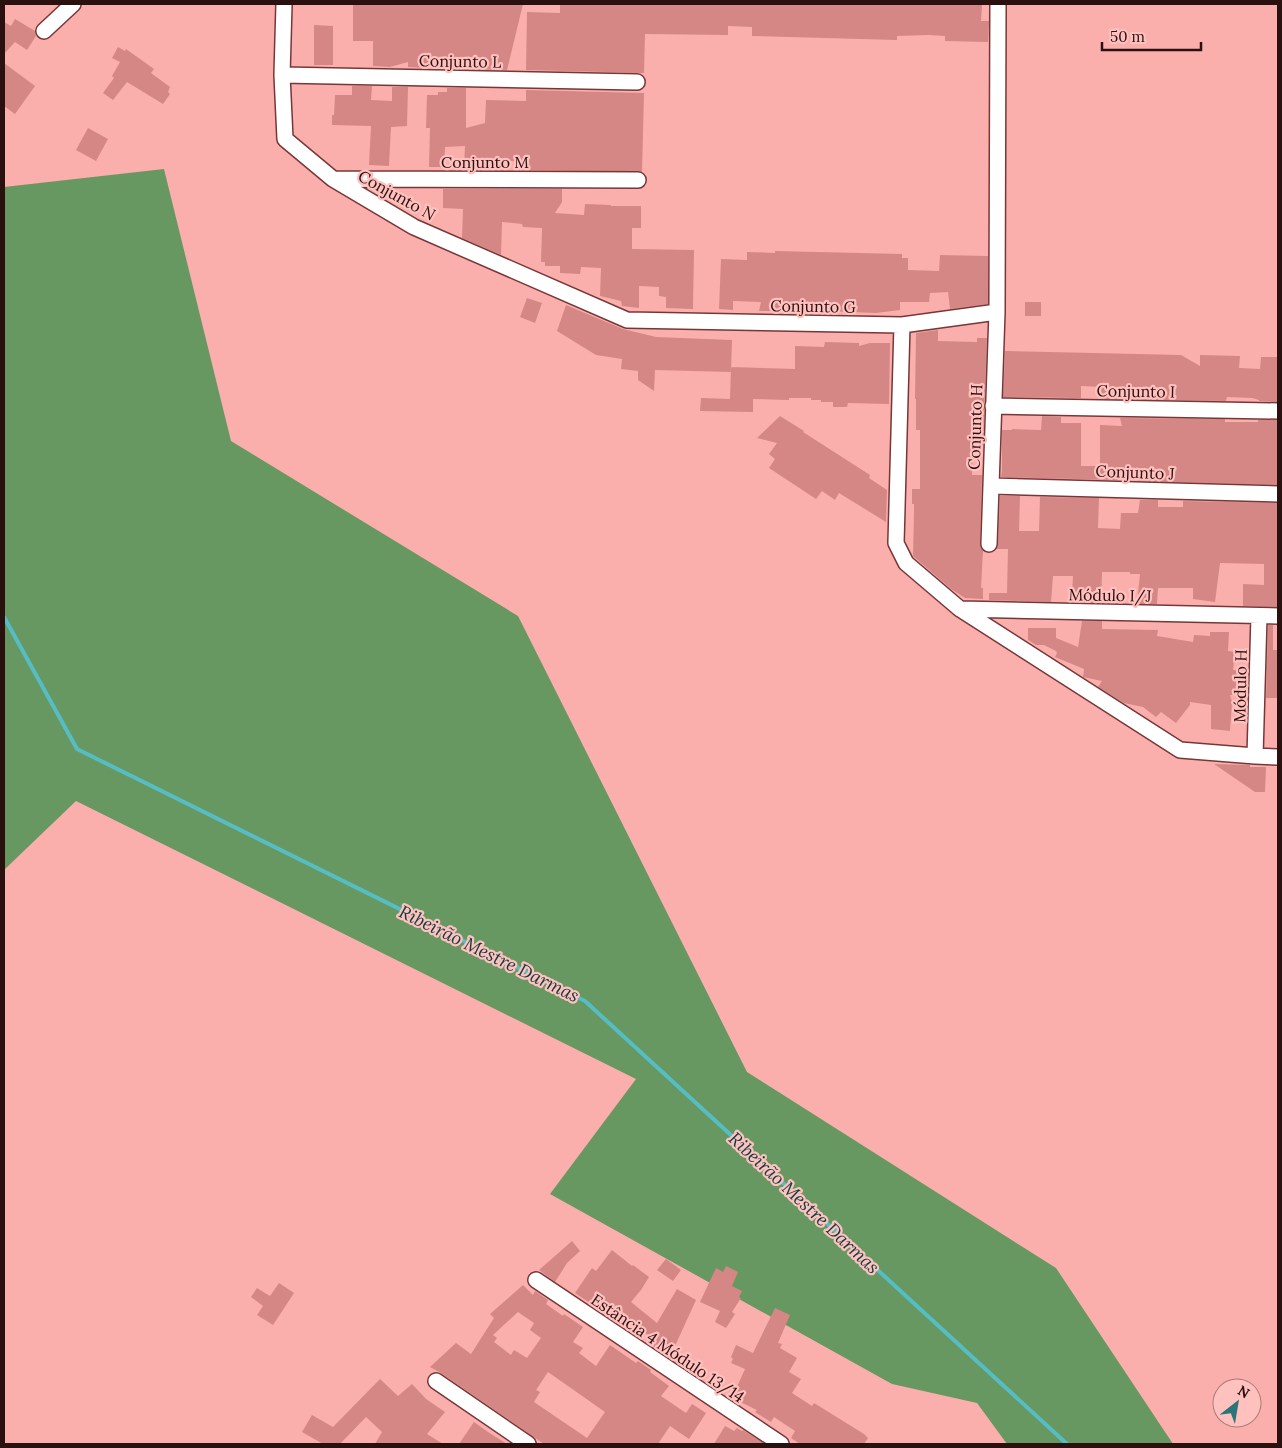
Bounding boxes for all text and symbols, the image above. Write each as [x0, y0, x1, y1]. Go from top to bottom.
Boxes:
scale bar [1102, 20, 1201, 52]
text: 50 m [1110, 27, 1145, 46]
street label: Conjunto L [419, 50, 501, 72]
street label: Conjunto M [441, 152, 529, 172]
street label: Conjunto N [355, 166, 439, 224]
street label: Conjunto G [770, 295, 856, 317]
street label: Conjunto I [1097, 380, 1175, 402]
street label: Conjunto H [964, 384, 986, 470]
street label: Conjunto J [1095, 461, 1175, 483]
street label: Módulo I/J [1068, 584, 1152, 607]
street label: Módulo H [1229, 649, 1251, 723]
water label: Ribeirão Mestre Darmas [395, 900, 583, 1007]
water label: Ribeirão Mestre Darmas [724, 1127, 884, 1278]
street label: Estância 4 Módulo 13/14 [587, 1289, 749, 1408]
north arrow [1212, 1378, 1262, 1428]
text: N [1234, 1381, 1253, 1402]

